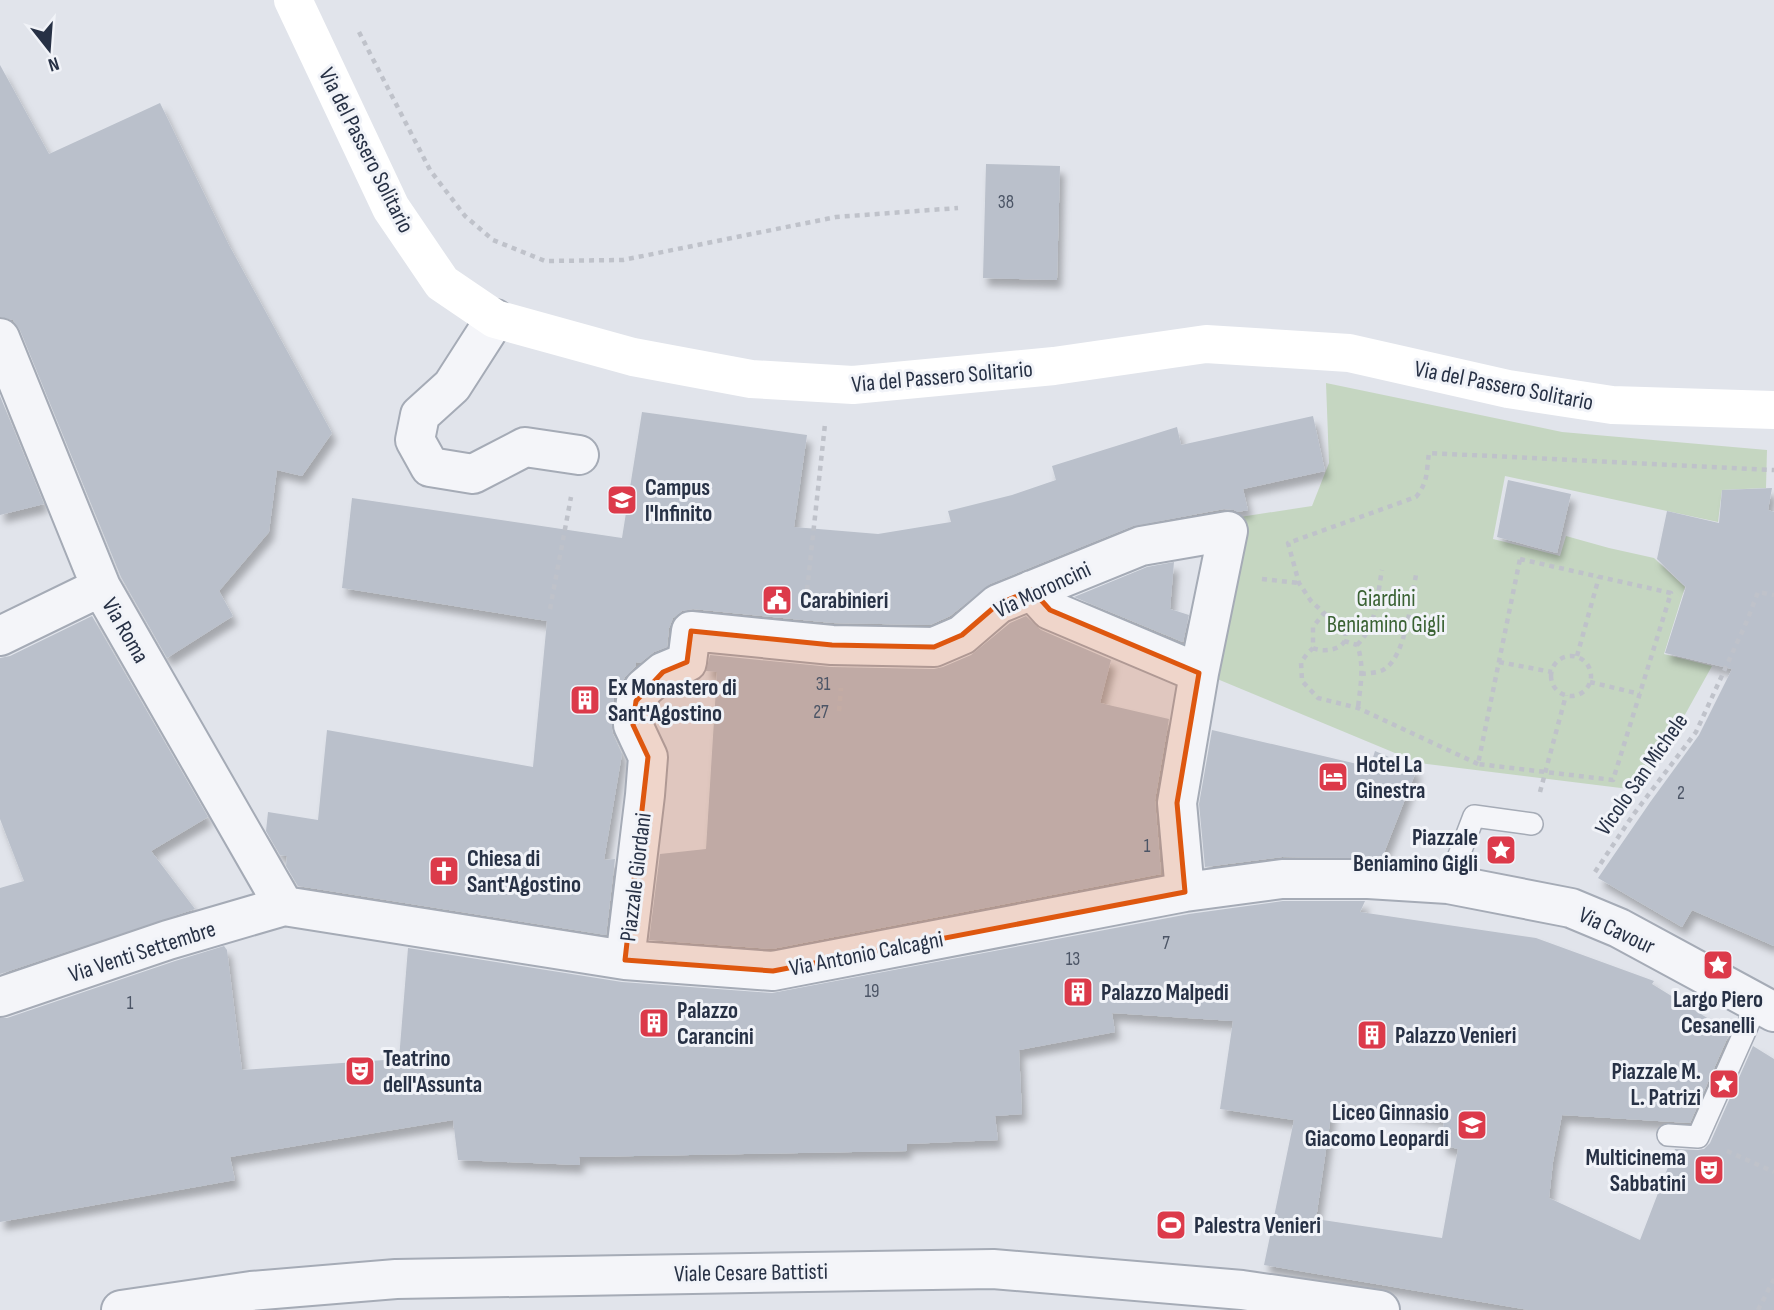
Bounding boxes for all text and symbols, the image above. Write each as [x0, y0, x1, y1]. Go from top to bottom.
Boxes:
north arrow [14, 14, 84, 84]
text: N [45, 51, 62, 76]
street label: Via del Passero Solitario [312, 63, 420, 238]
house number: 38 [998, 191, 1014, 214]
street label: Via del Passero Solitario [850, 355, 1034, 399]
street label: Via del Passero Solitario [1412, 355, 1596, 417]
place label: Campus l'Infinito [645, 474, 712, 528]
school or university icon: Campus l'Infinito [605, 483, 639, 517]
street label: Via Moroncini [990, 555, 1095, 624]
public building icon: Carabinieri [760, 583, 794, 617]
park label: Giardini Beniamino Gigli [1327, 585, 1445, 639]
place label: Carabinieri [800, 587, 888, 615]
street label: Via Roma [95, 593, 155, 668]
house number: 31 [816, 673, 831, 696]
place label: Ex Monastero di Sant'Agostino [608, 674, 737, 728]
building icon: Ex Monastero di Sant'Agostino [568, 683, 602, 717]
house number: 27 [813, 701, 829, 724]
street label: Vicolo San Michele [1589, 708, 1694, 841]
place label: Hotel La Ginestra [1356, 751, 1425, 805]
hotel icon: Hotel La Ginestra [1316, 760, 1350, 794]
house number: 2 [1677, 782, 1685, 805]
street label: Piazzale Giordani [614, 811, 658, 943]
place label: Piazzale Beniamino Gigli [1353, 824, 1478, 878]
place icon: Piazzale Beniamino Gigli [1484, 833, 1518, 867]
house number: 1 [1144, 835, 1151, 858]
place label: Chiesa di Sant'Agostino [467, 845, 581, 899]
church icon: Chiesa di Sant'Agostino [427, 854, 461, 888]
street label: Via Cavour [1574, 901, 1660, 961]
street label: Via Venti Settembre [65, 915, 219, 989]
street label: Via Antonio Calcagni [787, 925, 945, 983]
house number: 7 [1162, 932, 1170, 955]
house number: 13 [1066, 948, 1080, 971]
place icon: Largo Piero Cesanelli [1701, 948, 1735, 982]
building icon: Palazzo Malpedi [1061, 975, 1095, 1009]
place label: Palazzo Malpedi [1101, 979, 1229, 1007]
house number: 19 [864, 980, 880, 1003]
place label: Largo Piero Cesanelli [1673, 986, 1763, 1040]
house number: 1 [127, 992, 134, 1015]
place label: Palazzo Carancini [677, 997, 754, 1051]
building icon: Palazzo Carancini [637, 1006, 671, 1040]
building icon: Palazzo Venieri [1355, 1018, 1389, 1052]
place label: Palazzo Venieri [1395, 1022, 1516, 1050]
place label: Teatrino dell'Assunta [383, 1045, 482, 1099]
theatre icon: Teatrino dell'Assunta [343, 1054, 377, 1088]
place label: Piazzale M. L. Patrizi [1612, 1058, 1701, 1112]
place icon: Piazzale M. L. Patrizi [1707, 1067, 1741, 1101]
place label: Liceo Ginnasio Giacomo Leopardi [1305, 1099, 1449, 1153]
school or university icon: Liceo Ginnasio Giacomo Leopardi [1455, 1108, 1489, 1142]
place label: Multicinema Sabbatini [1585, 1144, 1686, 1198]
theatre icon: Multicinema Sabbatini [1692, 1153, 1726, 1187]
sports icon: Palestra Venieri [1154, 1208, 1188, 1242]
place label: Palestra Venieri [1194, 1212, 1321, 1240]
street label: Viale Cesare Battisti [674, 1258, 828, 1288]

